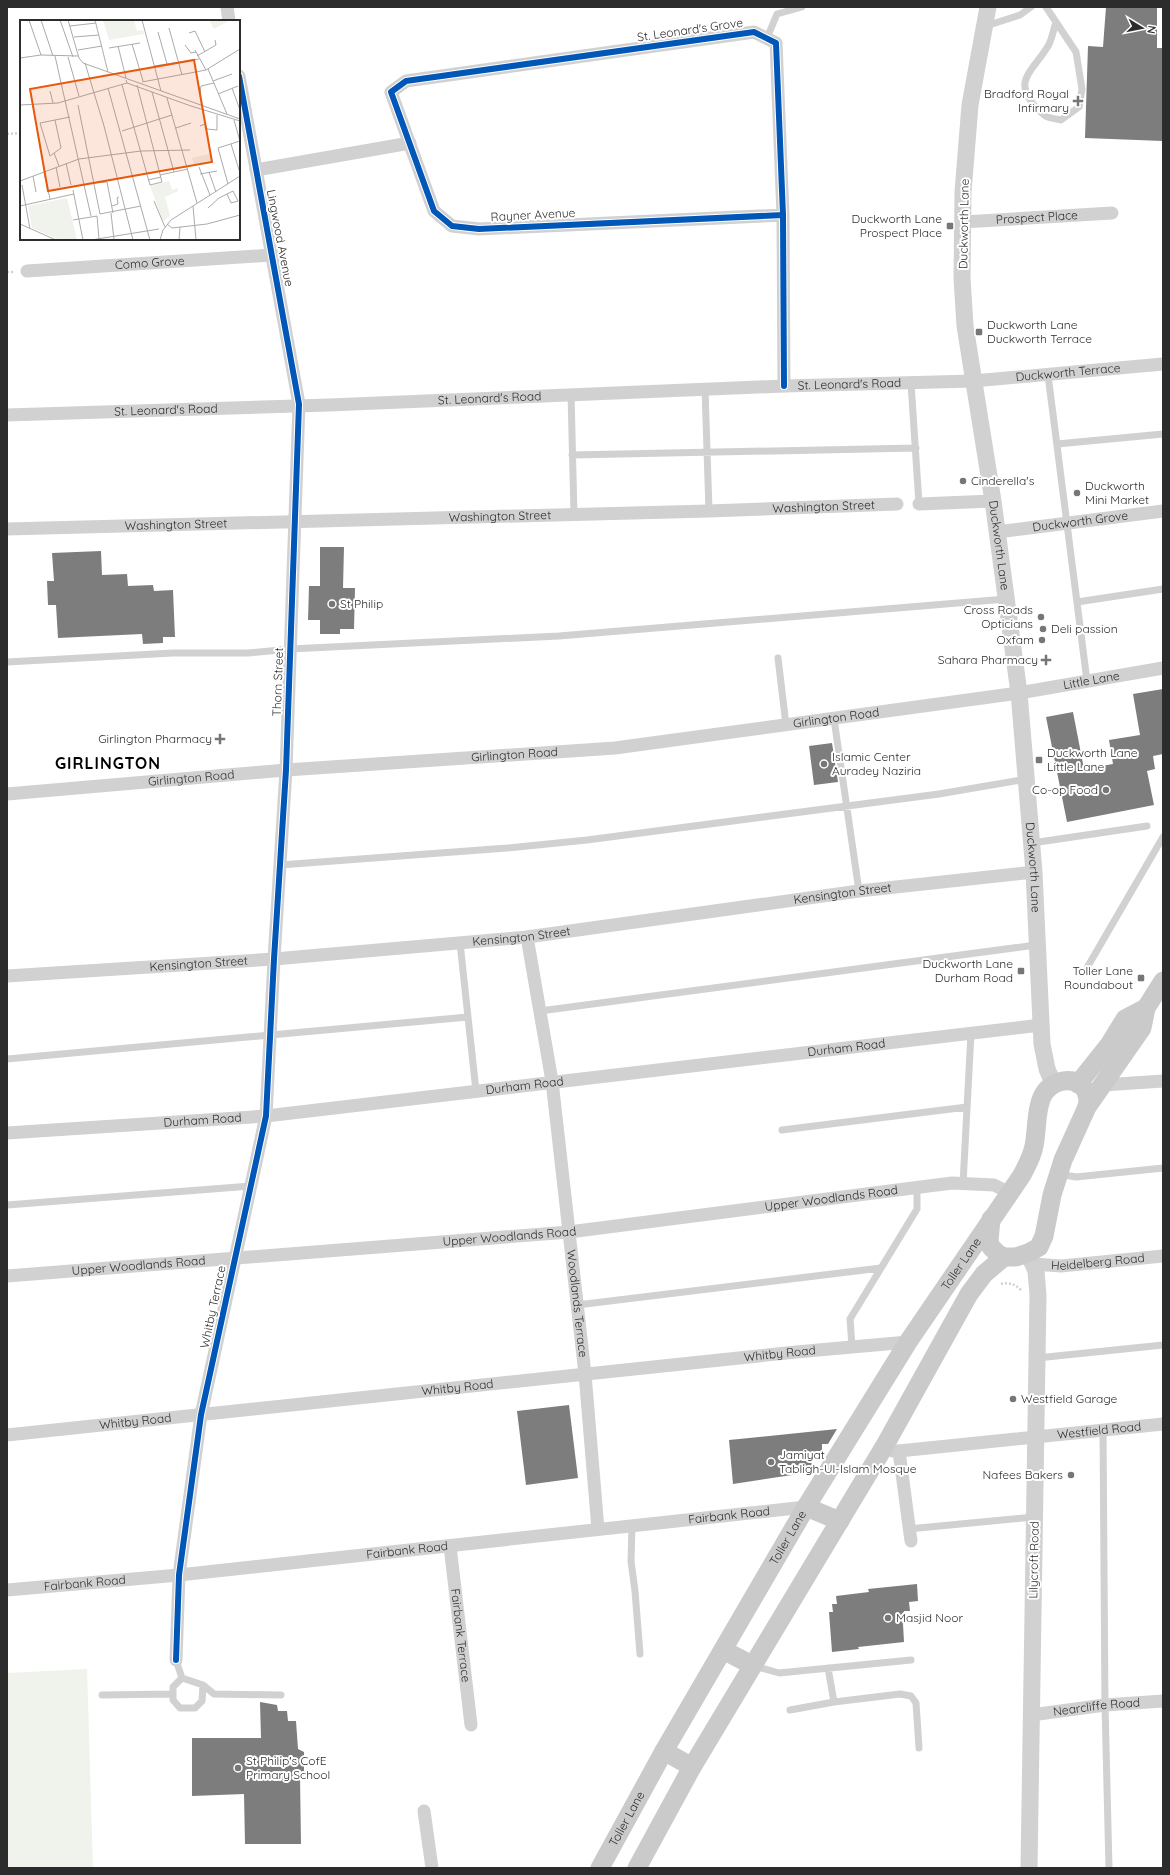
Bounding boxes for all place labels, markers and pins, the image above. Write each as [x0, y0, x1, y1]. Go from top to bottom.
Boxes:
place label: Bradford Royal Infirmary [984, 86, 1069, 115]
marker: Bradford Royal Infirmary [1072, 95, 1084, 107]
place label: Duckworth Lane Prospect Place [851, 211, 942, 240]
marker: Duckworth Lane Prospect Place [945, 221, 955, 231]
place label: Duckworth Lane Duckworth Terrace [987, 317, 1092, 346]
marker: Duckworth Lane Duckworth Terrace [974, 327, 984, 337]
place label: Cinderella's [971, 473, 1035, 488]
marker: Cinderella's [958, 476, 968, 486]
place label: Duckworth Mini Market [1085, 478, 1149, 507]
marker: Duckworth Mini Market [1072, 488, 1082, 498]
place label: St Philip [340, 596, 383, 611]
marker: St Philip [327, 599, 337, 609]
place label: Cross Roads Opticians [964, 602, 1033, 631]
marker: Cross Roads Opticians [1036, 612, 1046, 622]
place label: Deli passion [1051, 621, 1118, 636]
marker: Deli passion [1038, 624, 1048, 634]
place label: Oxfam [997, 632, 1034, 647]
marker: Oxfam [1037, 635, 1047, 645]
place label: Sahara Pharmacy [938, 652, 1038, 667]
marker: Sahara Pharmacy [1041, 655, 1051, 665]
place label: Girlington Pharmacy [98, 731, 212, 746]
marker: Girlington Pharmacy [215, 734, 225, 744]
place label: Duckworth Lane Little Lane [1047, 745, 1138, 774]
place label: Islamic Center Auradey Naziria [832, 749, 921, 778]
marker: Duckworth Lane Little Lane [1034, 755, 1044, 765]
marker: Islamic Center Auradey Naziria [819, 759, 829, 769]
place label: Co-op Food [1032, 782, 1098, 797]
marker: Co-op Food [1101, 785, 1111, 795]
place label: Duckworth Lane Durham Road [922, 956, 1013, 985]
place label: Toller Lane Roundabout [1064, 963, 1133, 992]
marker: Duckworth Lane Durham Road [1016, 966, 1026, 976]
marker: Toller Lane Roundabout [1136, 973, 1146, 983]
place label: Westfield Garage [1021, 1391, 1118, 1406]
marker: Westfield Garage [1008, 1394, 1018, 1404]
place label: Jamiyat Tabligh-Ul-Islam Mosque [779, 1447, 917, 1476]
marker: Jamiyat Tabligh-Ul-Islam Mosque [766, 1457, 776, 1467]
place label: Nafees Bakers [982, 1467, 1063, 1482]
marker: Nafees Bakers [1066, 1470, 1076, 1480]
place label: Masjid Noor [896, 1610, 963, 1625]
marker: Masjid Noor [883, 1613, 893, 1623]
place label: St Philip's CofE Primary School [246, 1753, 330, 1782]
marker: St Philip's CofE Primary School [233, 1763, 243, 1773]

